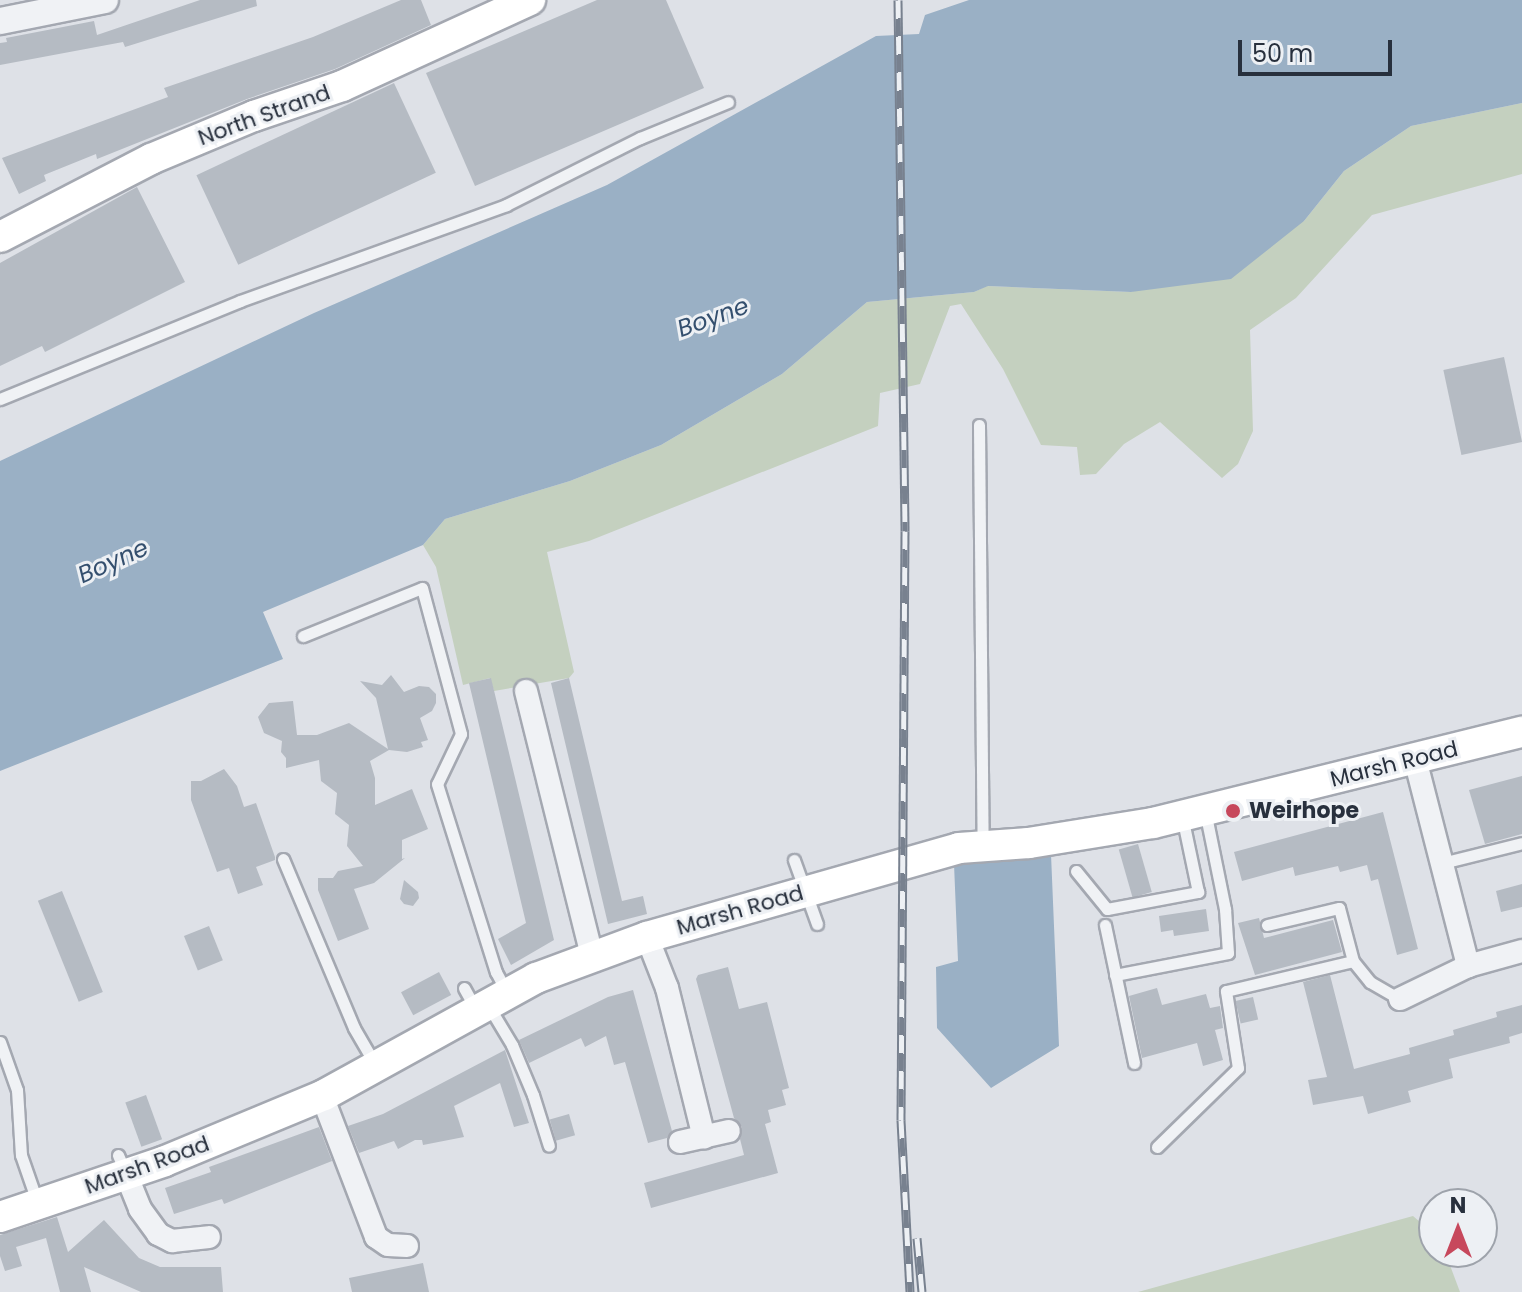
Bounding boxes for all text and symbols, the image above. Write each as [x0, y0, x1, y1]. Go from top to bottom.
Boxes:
scale bar [1242, 24, 1396, 74]
text: 50 m [1252, 37, 1313, 70]
street label: North Strand [194, 79, 334, 151]
water label: Boyne [673, 291, 753, 343]
water label: Boyne [73, 533, 153, 589]
street label: Marsh Road [1327, 735, 1461, 793]
place label: Weirhope [1249, 798, 1359, 824]
marker: Weirhope [1224, 802, 1242, 820]
street label: Marsh Road [674, 879, 806, 941]
street label: Marsh Road [81, 1130, 213, 1200]
north arrow [1418, 1188, 1498, 1268]
text: N [1450, 1190, 1466, 1221]

